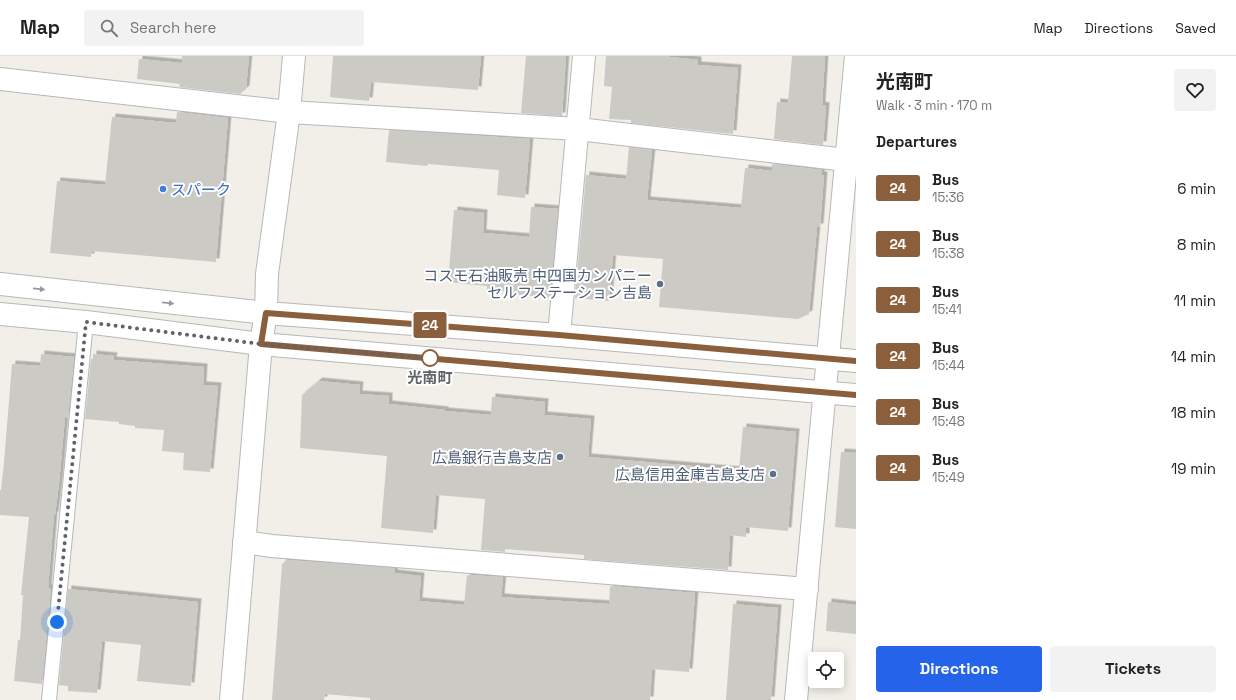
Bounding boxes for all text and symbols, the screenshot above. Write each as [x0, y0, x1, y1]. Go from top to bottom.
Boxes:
search box [84, 10, 364, 46]
text: Map [20, 15, 60, 40]
icon: search [98, 17, 120, 39]
text: Search here [130, 18, 216, 37]
text: Map [1033, 19, 1063, 37]
text: Directions [1085, 19, 1153, 37]
text: Saved [1175, 19, 1216, 37]
text: 光南町 [876, 69, 933, 94]
button: heart [1174, 69, 1216, 111]
text: Walk · 3 min · 170 m [876, 97, 992, 114]
text: Departures [876, 132, 957, 151]
text: Bus [932, 170, 959, 189]
text: 24 [890, 179, 907, 197]
text: 6 min [1177, 179, 1216, 198]
place label: スパーク [171, 180, 231, 199]
marker: スパーク [158, 184, 168, 194]
text: 15:36 [932, 189, 964, 206]
text: Bus [932, 226, 959, 245]
text: 24 [890, 235, 907, 253]
text: 8 min [1177, 235, 1216, 254]
text: 15:38 [932, 245, 964, 262]
place label: コスモ石油販売 中四国カンパニー セルフステーション吉島 [423, 266, 652, 302]
marker: コスモ石油販売 中四国カンパニー セルフステーション吉島 [655, 279, 665, 289]
text: Bus [932, 282, 959, 301]
one-way arrow [33, 285, 45, 292]
text: 24 [890, 291, 907, 309]
text: 11 min [1174, 291, 1216, 310]
one-way arrow [162, 299, 174, 306]
text: 15:41 [932, 301, 962, 318]
line badge: 24 [412, 312, 448, 338]
text: 24 [422, 316, 439, 334]
text: Bus [932, 338, 959, 357]
text: 24 [890, 347, 907, 365]
text: 14 min [1171, 347, 1216, 366]
marker: 光南町 [421, 349, 439, 367]
text: 15:44 [932, 357, 965, 374]
place label: 光南町 [407, 368, 453, 387]
text: Bus [932, 394, 959, 413]
text: 24 [890, 403, 907, 421]
text: 18 min [1171, 403, 1216, 422]
text: 15:48 [932, 413, 965, 430]
place label: 広島銀行吉島支店 [432, 448, 552, 467]
text: Bus [932, 450, 959, 469]
marker: 広島銀行吉島支店 [555, 452, 565, 462]
text: 24 [890, 459, 907, 477]
text: 19 min [1171, 459, 1216, 478]
place label: 広島信用金庫吉島支店 [615, 465, 765, 484]
marker: 広島信用金庫吉島支店 [768, 469, 778, 479]
text: 15:49 [932, 469, 965, 486]
your location [47, 612, 67, 632]
button: Directions [876, 646, 1042, 692]
button: Tickets [1050, 646, 1216, 692]
map controls [808, 652, 844, 688]
button: locate [808, 652, 844, 688]

